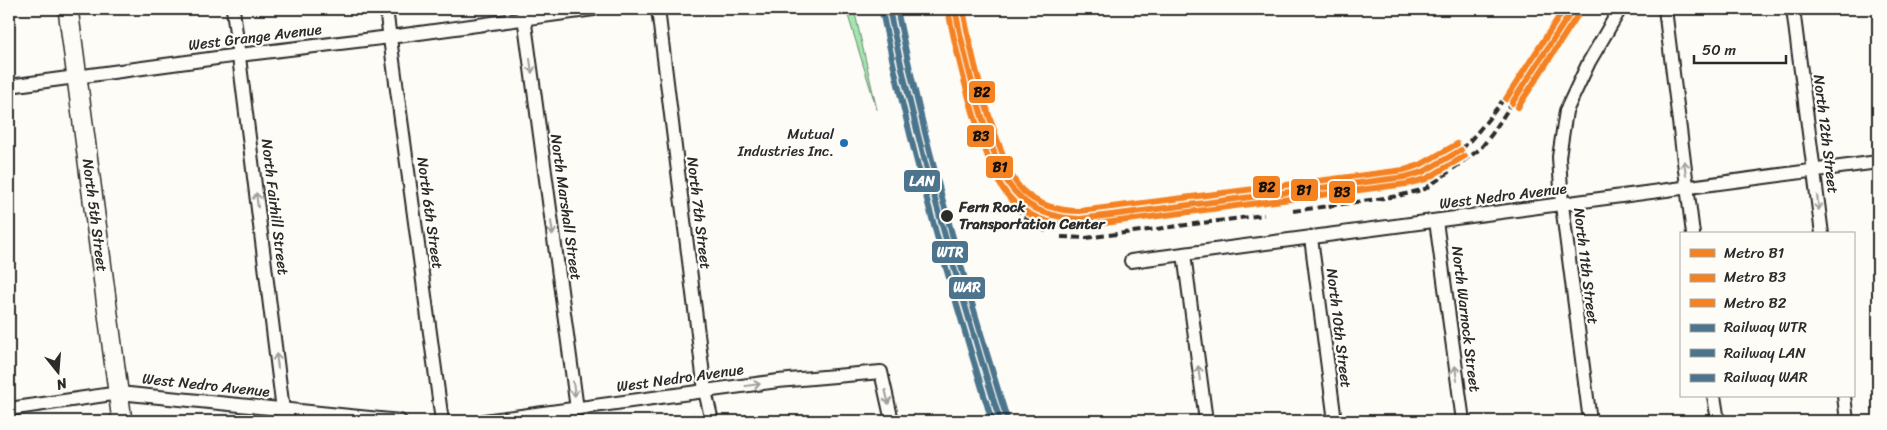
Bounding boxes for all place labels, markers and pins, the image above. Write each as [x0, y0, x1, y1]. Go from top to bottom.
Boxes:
place label: Mutual Industries Inc. [737, 121, 835, 164]
marker: Mutual Industries Inc. [838, 137, 850, 149]
place label: Fern Rock Transportation Center [958, 194, 1106, 237]
marker: Fern Rock Transportation Center [939, 208, 955, 224]

